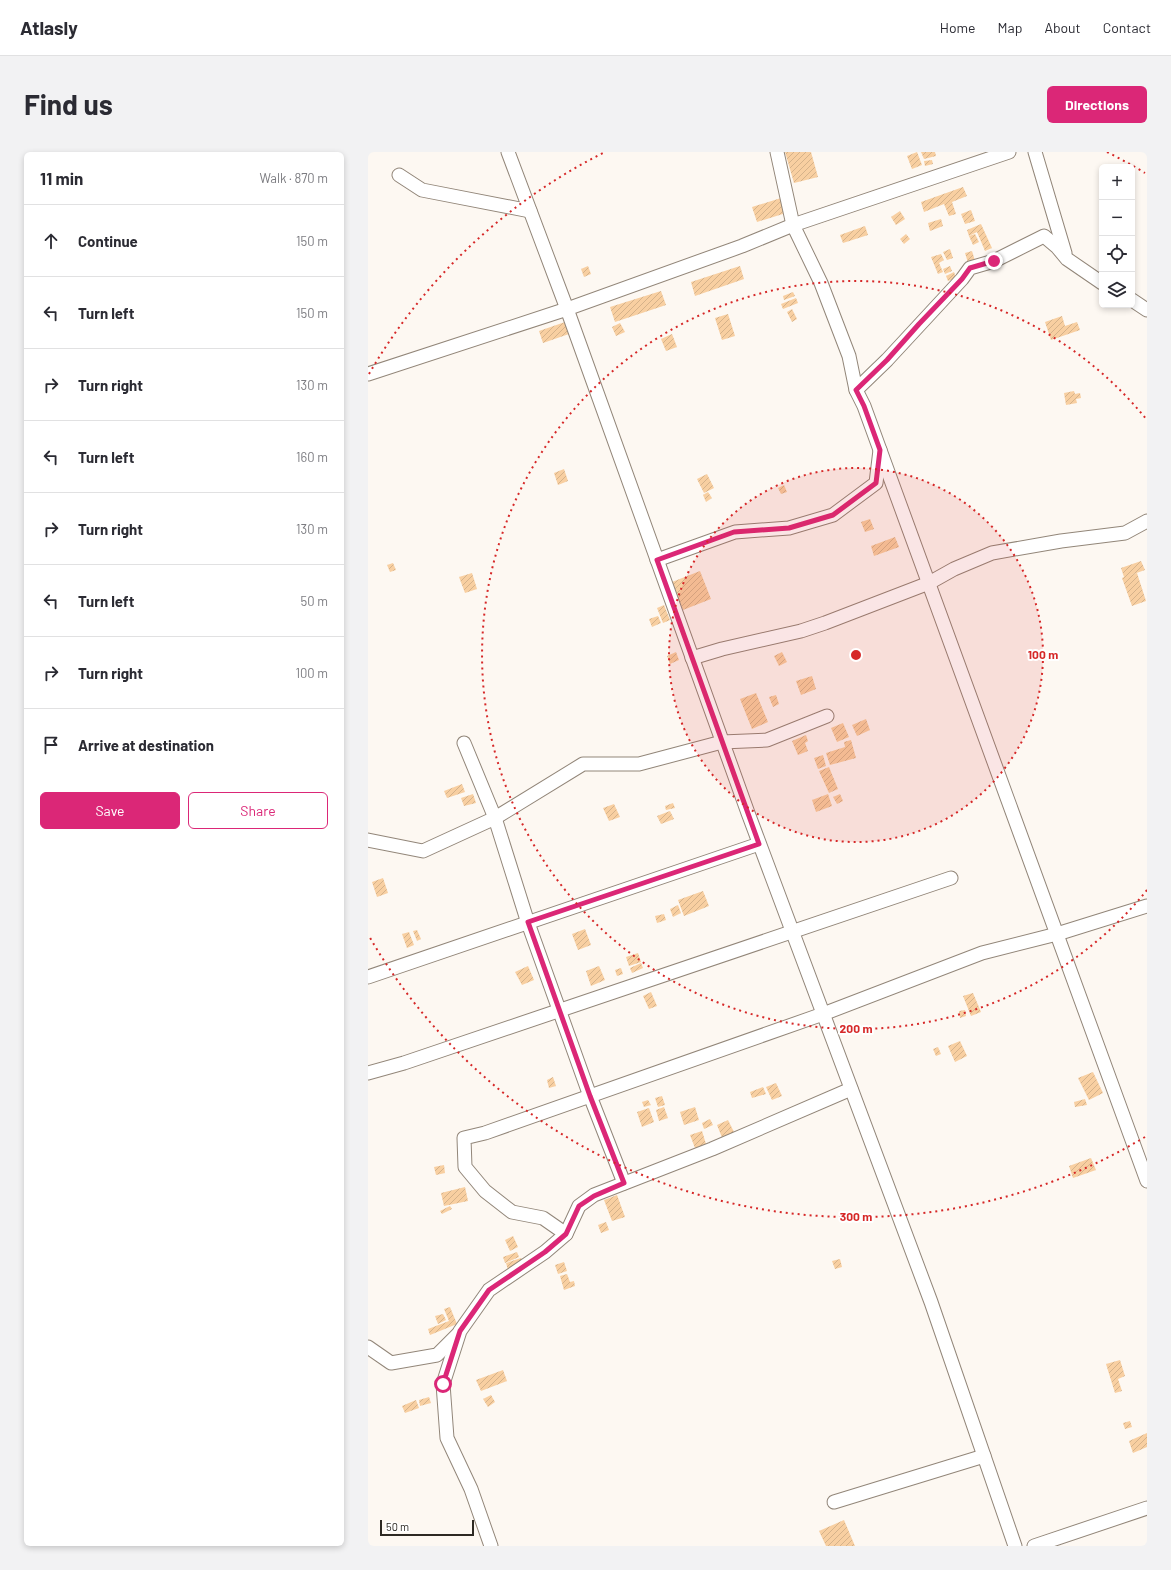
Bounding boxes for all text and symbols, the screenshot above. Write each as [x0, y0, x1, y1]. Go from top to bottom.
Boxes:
text: Atlasly [20, 16, 78, 39]
text: Home [940, 19, 976, 36]
text: Map [998, 19, 1022, 36]
text: About [1044, 19, 1081, 36]
text: Contact [1103, 19, 1151, 36]
button: Directions [1047, 86, 1147, 123]
text: Find us [24, 87, 113, 121]
map controls [1099, 164, 1135, 308]
button: + [1099, 164, 1135, 200]
text: 11 min [40, 168, 83, 188]
text: Walk · 870 m [260, 170, 328, 186]
button: − [1099, 200, 1135, 236]
icon: ahead [40, 230, 62, 252]
text: Continue [78, 232, 138, 250]
text: 150 m [296, 233, 328, 249]
button: locate [1099, 236, 1135, 272]
route end [985, 252, 1003, 270]
button: layers [1099, 272, 1135, 308]
icon: left [40, 302, 62, 324]
text: Turn left [78, 304, 134, 322]
text: 150 m [296, 305, 328, 321]
icon: right [40, 374, 62, 396]
text: Turn right [78, 376, 143, 394]
text: 130 m [296, 377, 328, 393]
icon: left [40, 446, 62, 468]
text: Turn left [78, 448, 134, 466]
text: 160 m [296, 449, 328, 465]
icon: right [40, 518, 62, 540]
text: Turn right [78, 520, 143, 538]
text: 130 m [296, 521, 328, 537]
icon: left [40, 590, 62, 612]
text: Turn left [78, 592, 134, 610]
text: 50 m [301, 593, 328, 609]
text: 100 m [1028, 647, 1058, 661]
centre of rings [849, 648, 863, 662]
icon: right [40, 662, 62, 684]
text: Turn right [78, 664, 143, 682]
text: 100 m [295, 665, 328, 681]
icon: arrive [40, 734, 62, 756]
text: Arrive at destination [78, 736, 214, 754]
button: Save [40, 792, 180, 829]
button: Share [188, 792, 328, 829]
text: 200 m [840, 1021, 872, 1035]
text: 300 m [840, 1209, 872, 1223]
route start [434, 1375, 452, 1393]
scale bar [380, 1518, 474, 1537]
text: 50 m [386, 1520, 409, 1533]

